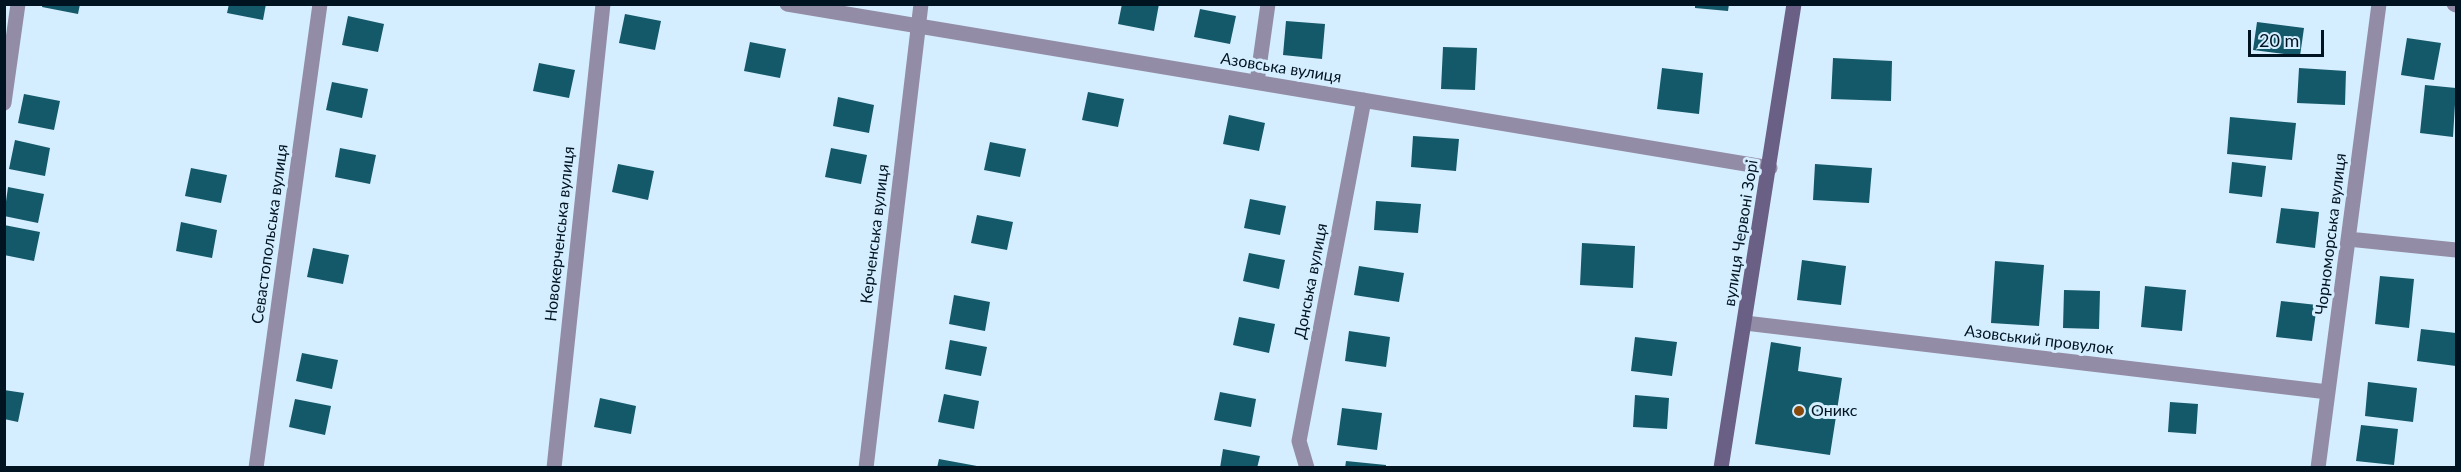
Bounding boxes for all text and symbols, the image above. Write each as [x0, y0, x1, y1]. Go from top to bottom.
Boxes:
scale bar [2251, 18, 2328, 56]
text: 20 m [2259, 29, 2299, 51]
street label: Азовська вулиця [1219, 49, 1343, 87]
street label: Севастопольська вулиця [248, 143, 292, 325]
street label: Новокерченська вулиця [541, 145, 579, 323]
street label: Чорноморська вулиця [2312, 152, 2350, 316]
street label: вулиця Червоні Зорі [1720, 158, 1762, 308]
street label: Керченська вулиця [857, 163, 893, 305]
street label: Донська вулиця [1290, 222, 1332, 340]
street label: Азовський провулок [1963, 321, 2115, 359]
place label: Оникс [1811, 401, 1857, 421]
marker: Оникс [1792, 404, 1806, 418]

